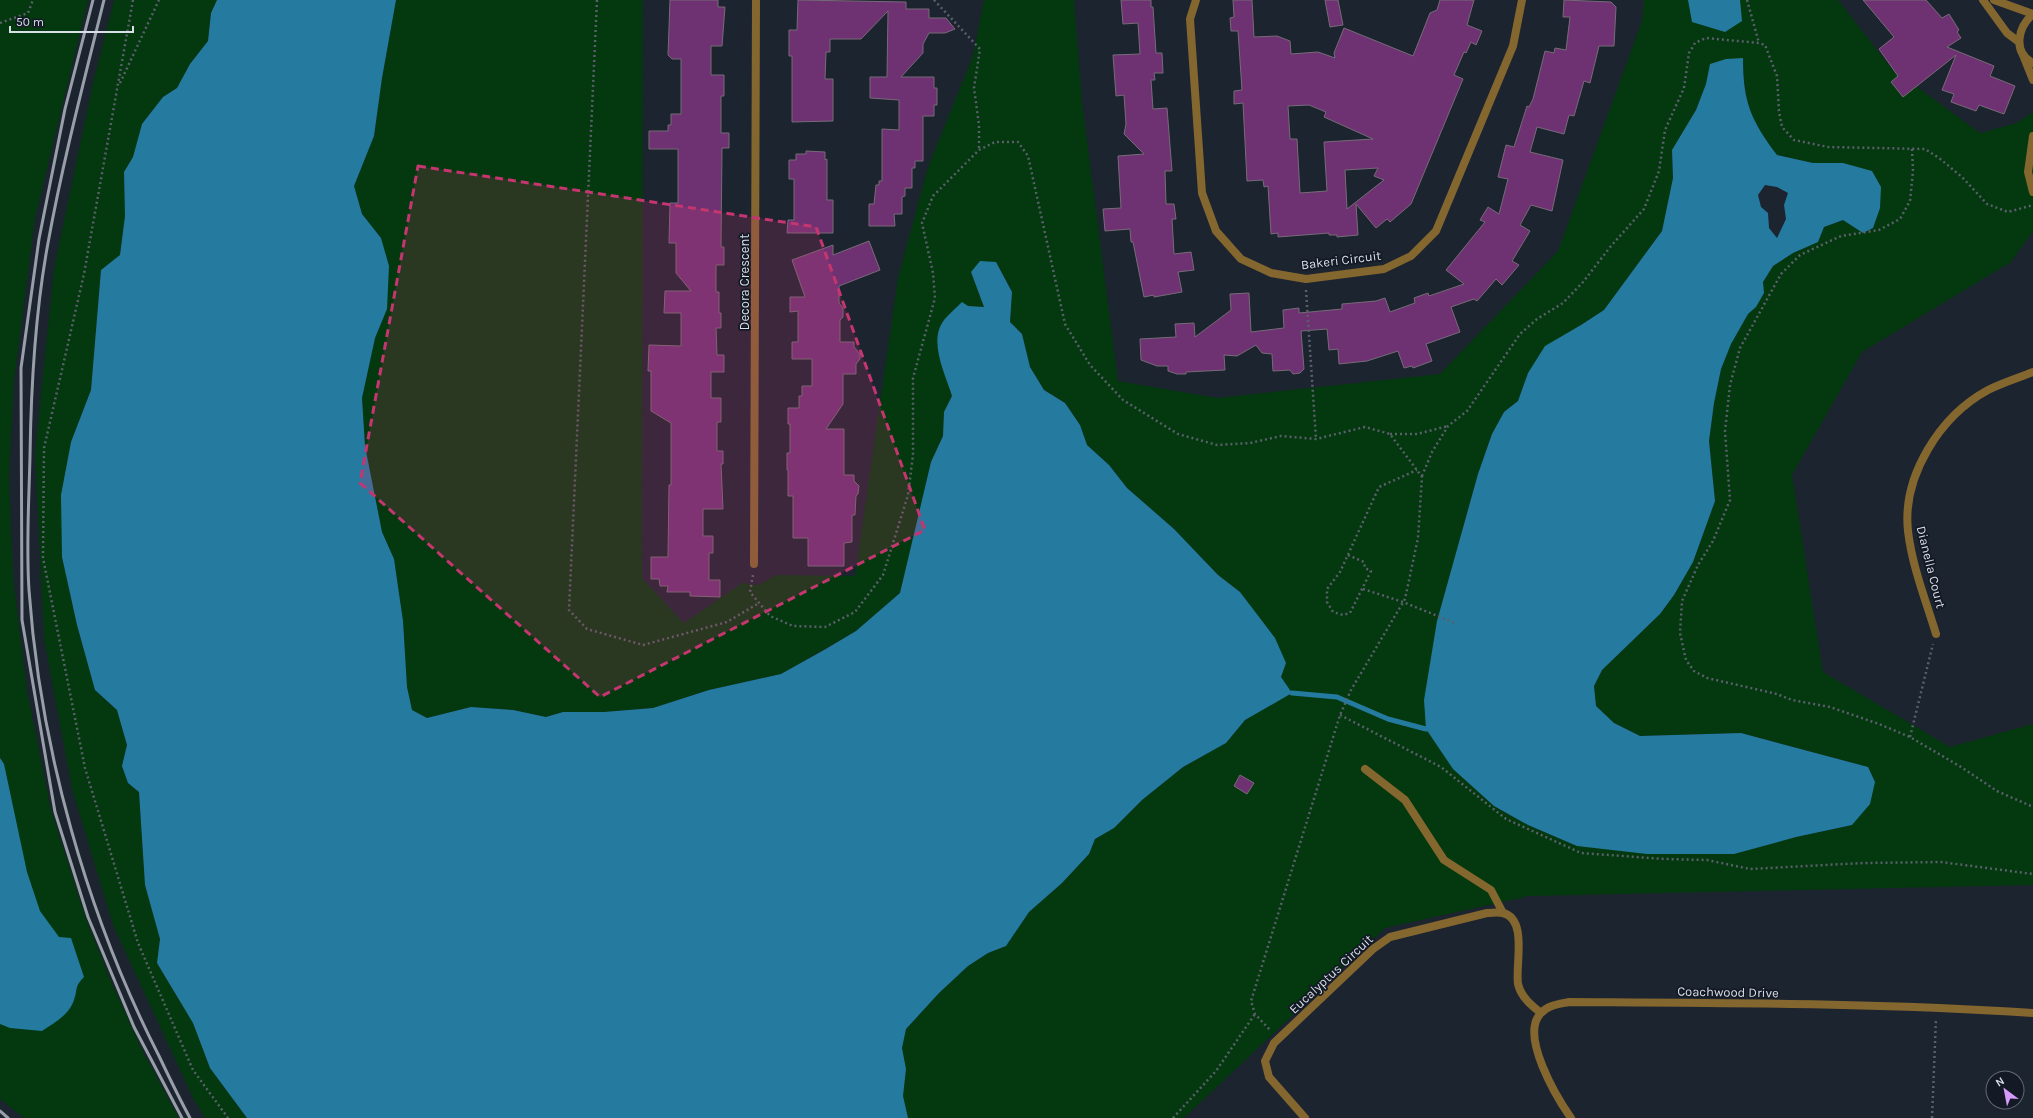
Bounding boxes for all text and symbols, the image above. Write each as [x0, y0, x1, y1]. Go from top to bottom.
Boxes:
scale bar [10, 8, 133, 34]
text: 50 m [16, 15, 44, 29]
street label: Decora Crescent [737, 234, 752, 330]
street label: Bakeri Circuit [1300, 248, 1382, 272]
street label: Dianella Court [1914, 524, 1948, 610]
street label: Eucalyptus Circuit [1286, 931, 1376, 1017]
street label: Coachwood Drive [1677, 984, 1779, 1000]
north arrow [1985, 1070, 2025, 1110]
text: N [1993, 1074, 2007, 1090]

